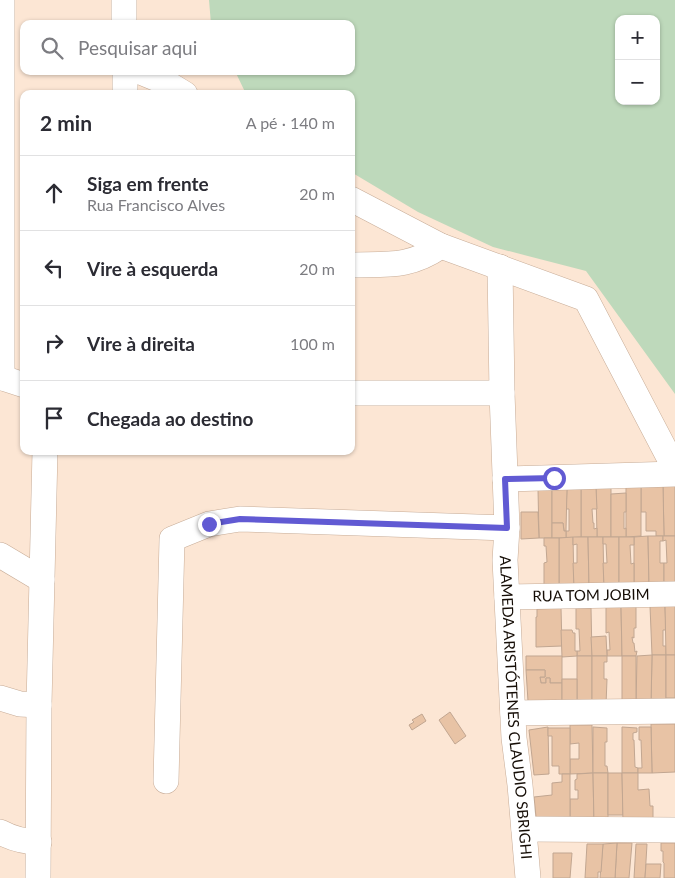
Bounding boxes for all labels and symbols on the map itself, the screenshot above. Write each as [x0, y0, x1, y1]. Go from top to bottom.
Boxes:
route start [543, 467, 566, 490]
route end [198, 513, 221, 536]
street label: ALAMEDA ARISTÓTENES CLAUDIO SBRIGHI [497, 555, 536, 860]
street label: RUA TOM JOBIM [532, 584, 650, 605]

